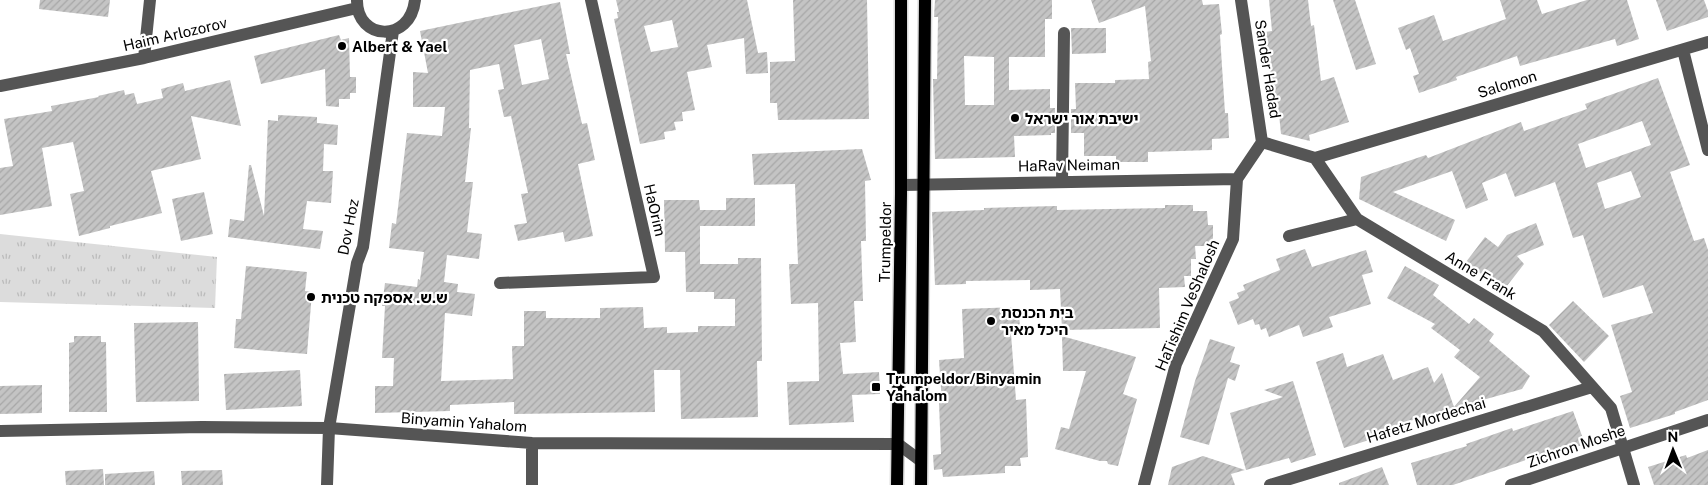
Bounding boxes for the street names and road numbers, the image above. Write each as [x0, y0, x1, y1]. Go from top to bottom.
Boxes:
street label: Haim Arlozorov [121, 14, 229, 54]
street label: Sander Hadad [1252, 18, 1284, 120]
street label: Salomon [1475, 67, 1539, 101]
street label: HaRav Neiman [1018, 156, 1120, 174]
street label: HaOrim [641, 182, 669, 238]
street label: Dov Hoz [334, 198, 362, 256]
street label: Trumpeldor [876, 201, 894, 283]
street label: HaTishim VeShalosh [1152, 237, 1222, 373]
street label: Anne Frank [1442, 247, 1520, 303]
street label: Hafetz Mordechai [1364, 394, 1488, 446]
street label: Binyamin Yahalom [400, 409, 528, 435]
street label: Zichron Moshe [1525, 421, 1627, 471]

